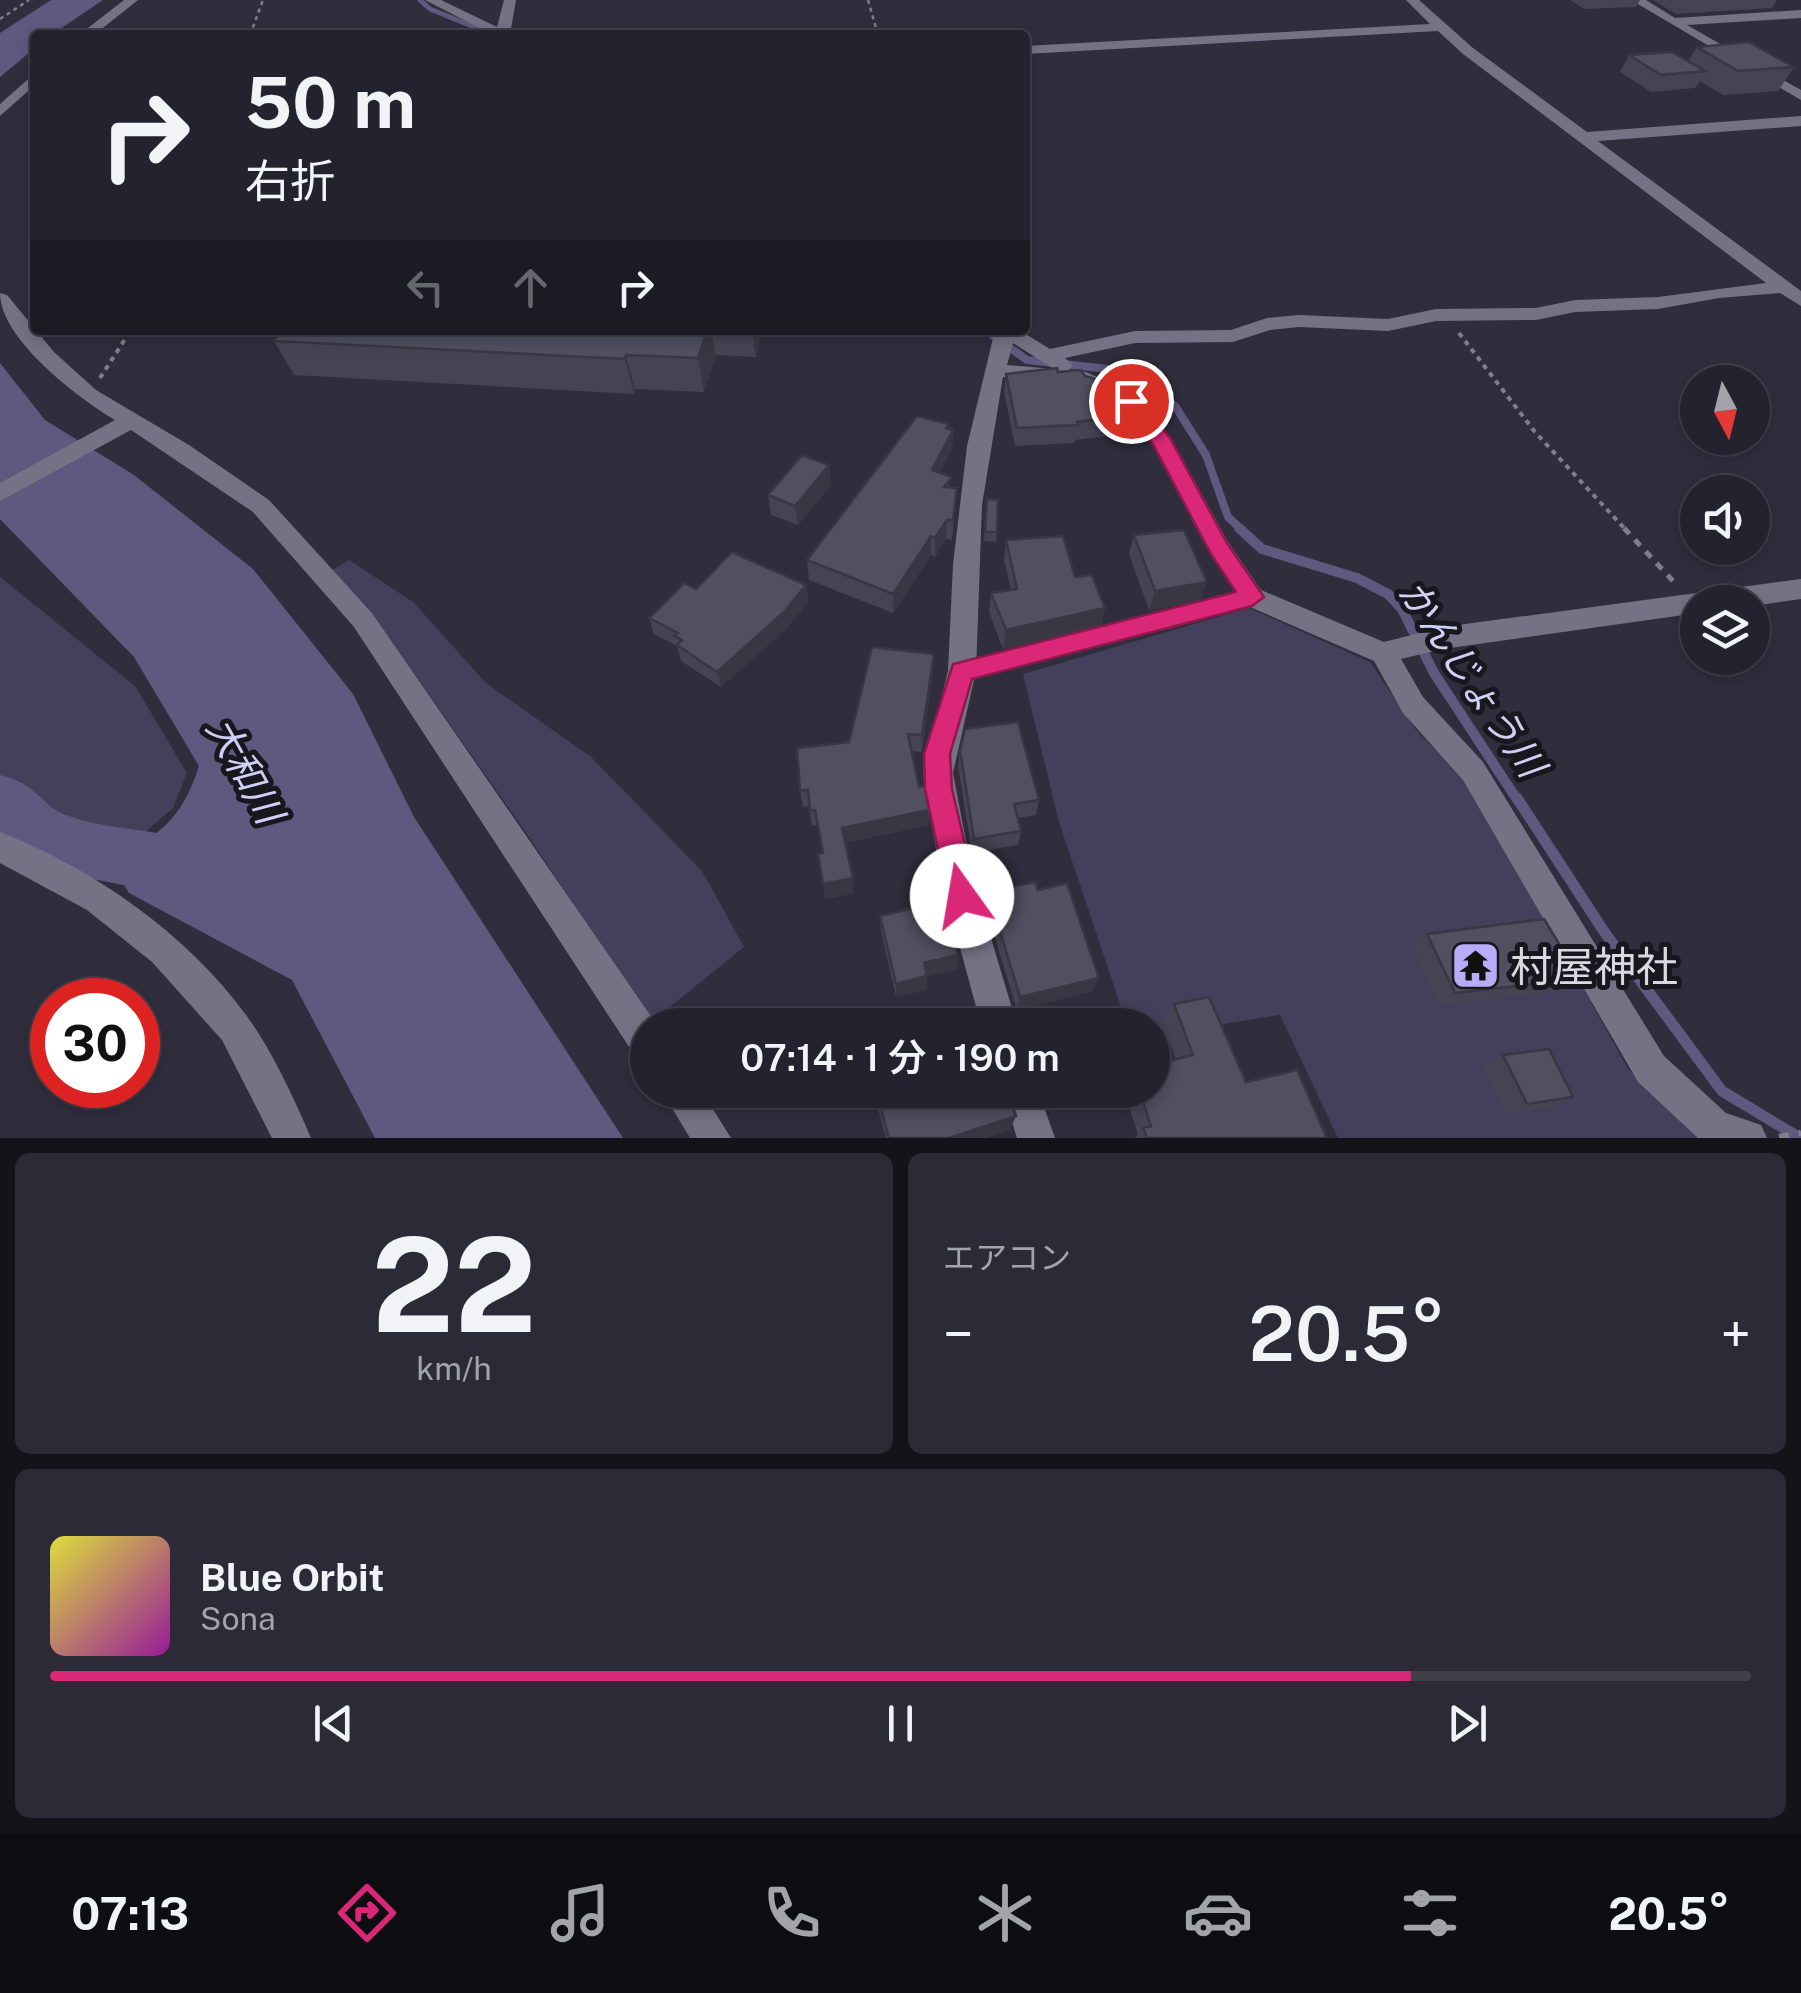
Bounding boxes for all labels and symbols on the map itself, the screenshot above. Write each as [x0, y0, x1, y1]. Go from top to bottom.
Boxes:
pin [1089, 359, 1174, 444]
north arrow [1680, 365, 1770, 455]
water label: かんじょう川 [1390, 571, 1557, 788]
water label: 大和川 [198, 709, 294, 834]
position arrow [910, 844, 1014, 948]
temple icon: 村屋神社 [1449, 940, 1501, 992]
place label: 村屋神社 [1510, 942, 1678, 991]
speed limit sign: 30 [30, 978, 160, 1108]

